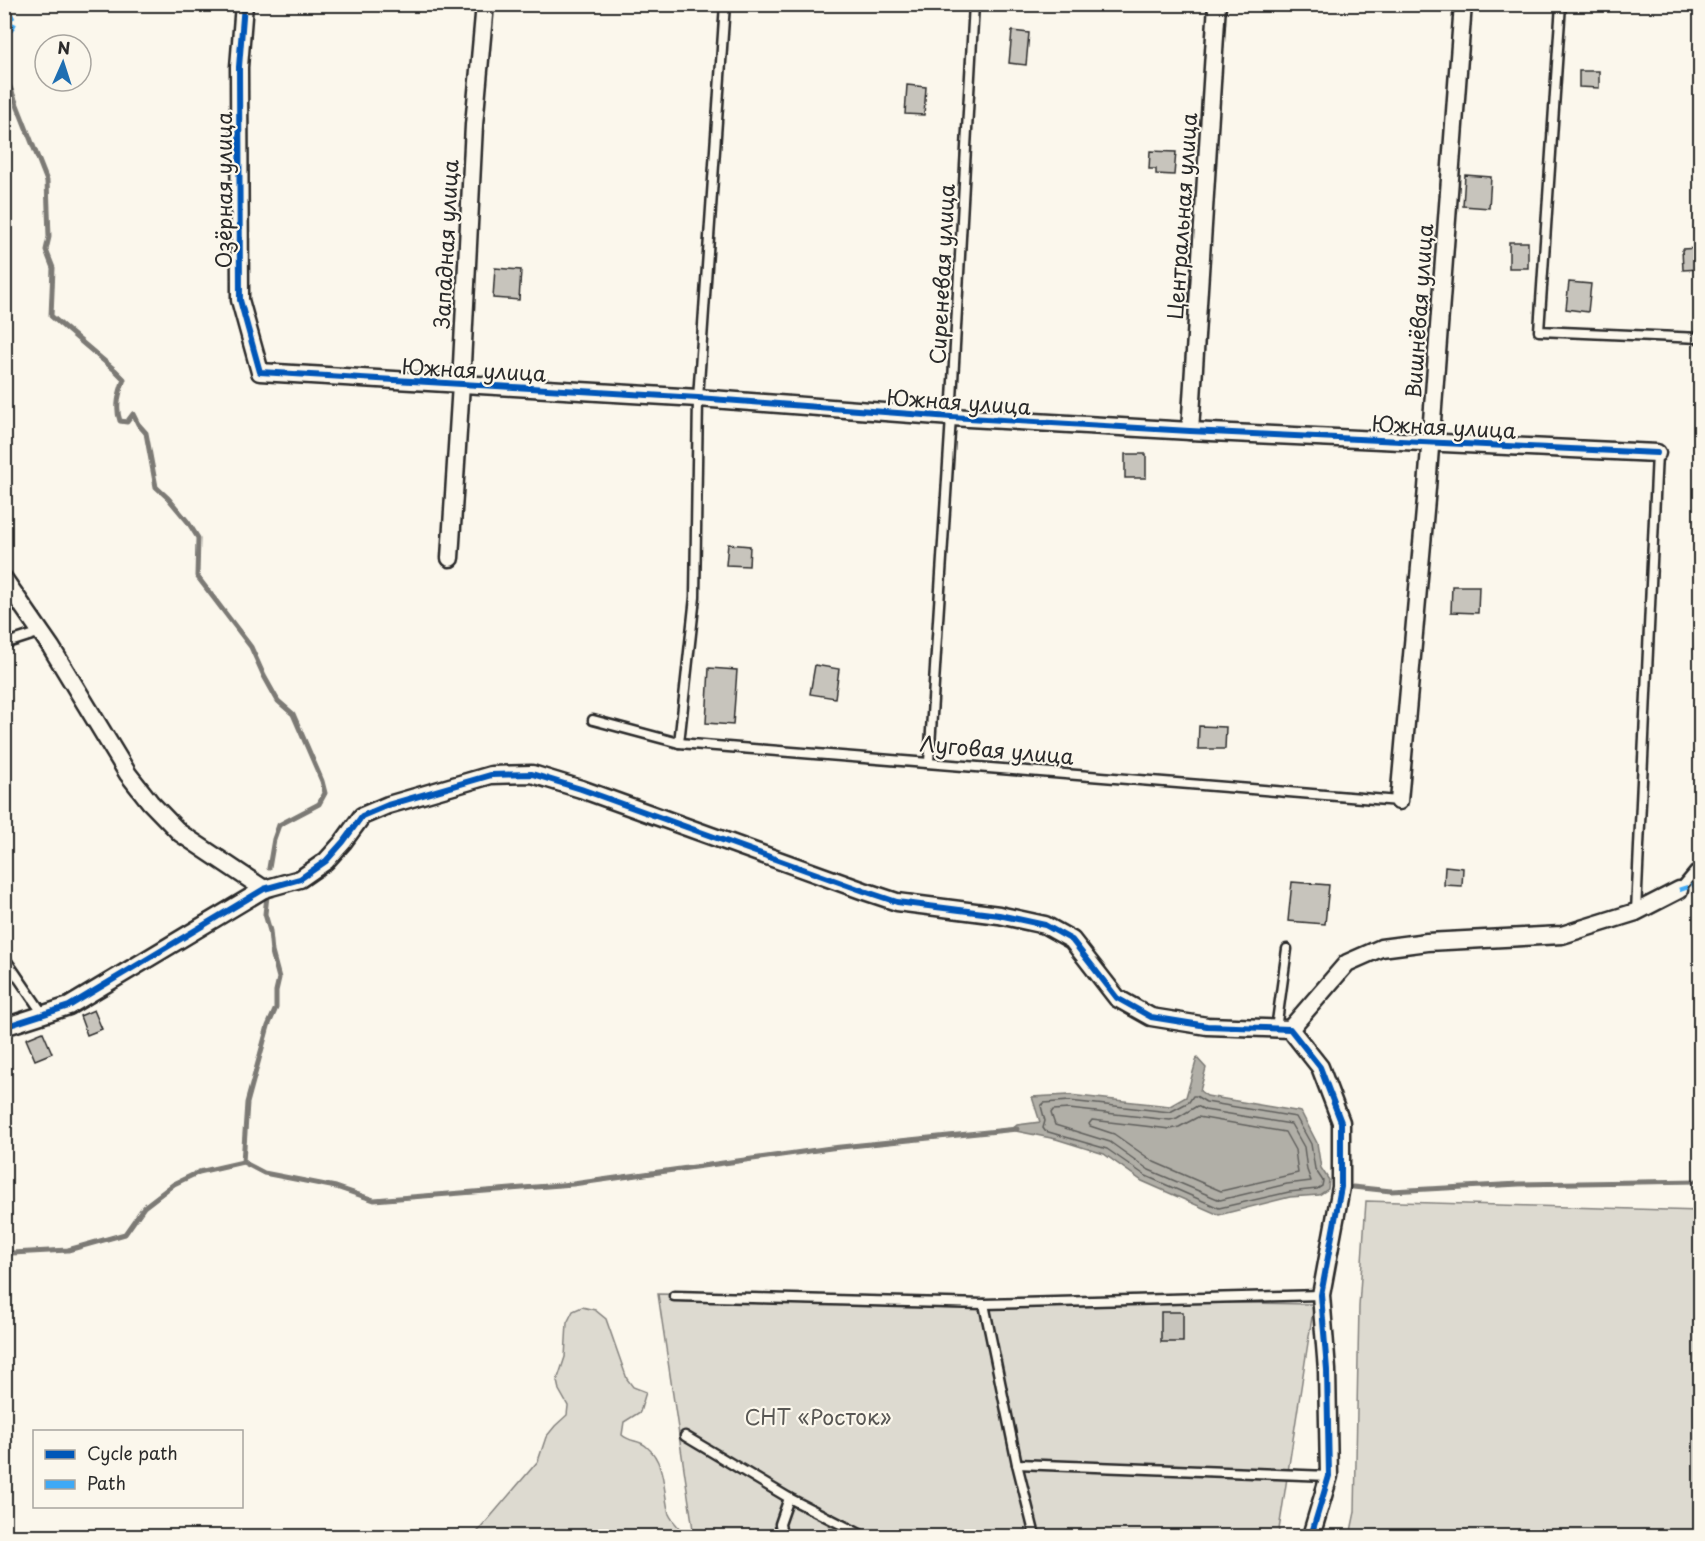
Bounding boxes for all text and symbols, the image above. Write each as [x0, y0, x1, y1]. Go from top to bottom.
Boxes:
north arrow [33, 33, 93, 93]
text: N [57, 35, 71, 59]
street label: Озёрная улица [207, 111, 239, 268]
street label: Центральная улица [1158, 111, 1204, 320]
street label: Западная улица [425, 158, 465, 329]
street label: Сиреневая улица [920, 182, 962, 365]
street label: Вишнёвая улица [1396, 222, 1440, 399]
street label: Южная улица [401, 349, 548, 389]
street label: Южная улица [886, 380, 1033, 422]
street label: Южная улица [1371, 406, 1518, 446]
street label: Луговая улица [919, 726, 1076, 772]
park label: СНТ «Росток» [745, 1400, 891, 1432]
legend [33, 1430, 243, 1508]
text: Cycle path [87, 1439, 178, 1466]
text: Path [87, 1469, 126, 1496]

